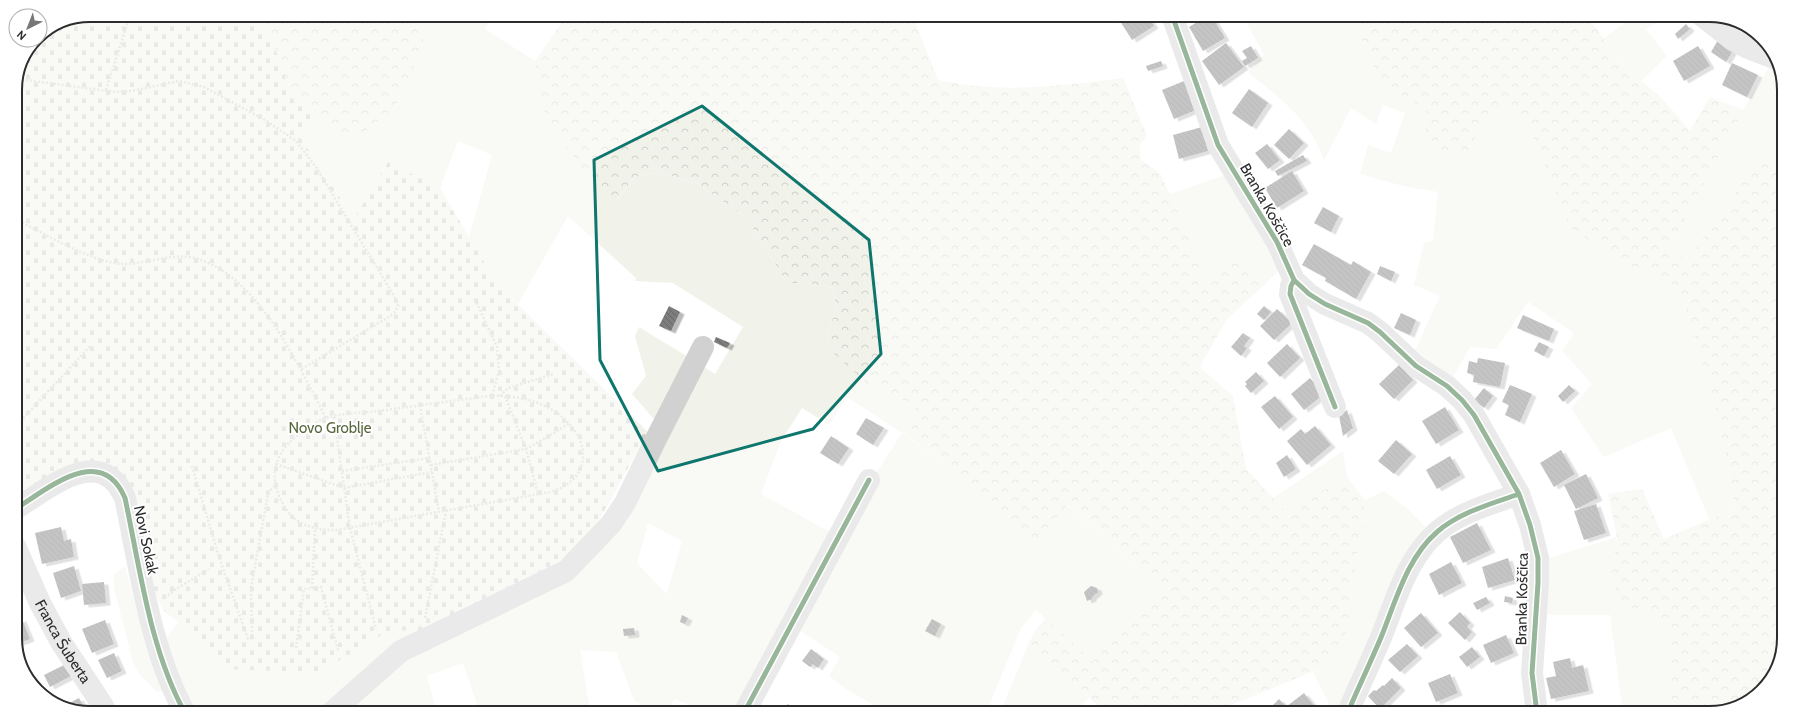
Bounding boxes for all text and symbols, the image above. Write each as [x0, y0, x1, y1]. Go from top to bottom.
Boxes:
north arrow [8, 8, 48, 48]
text: N [14, 28, 29, 43]
street label: Branka Koščice [1236, 160, 1298, 250]
park label: Novo Groblje [289, 419, 372, 437]
street label: Novi Sokak [130, 504, 162, 576]
street label: Branka Koščica [1512, 552, 1532, 646]
street label: Franca Šuberta [31, 597, 95, 687]

